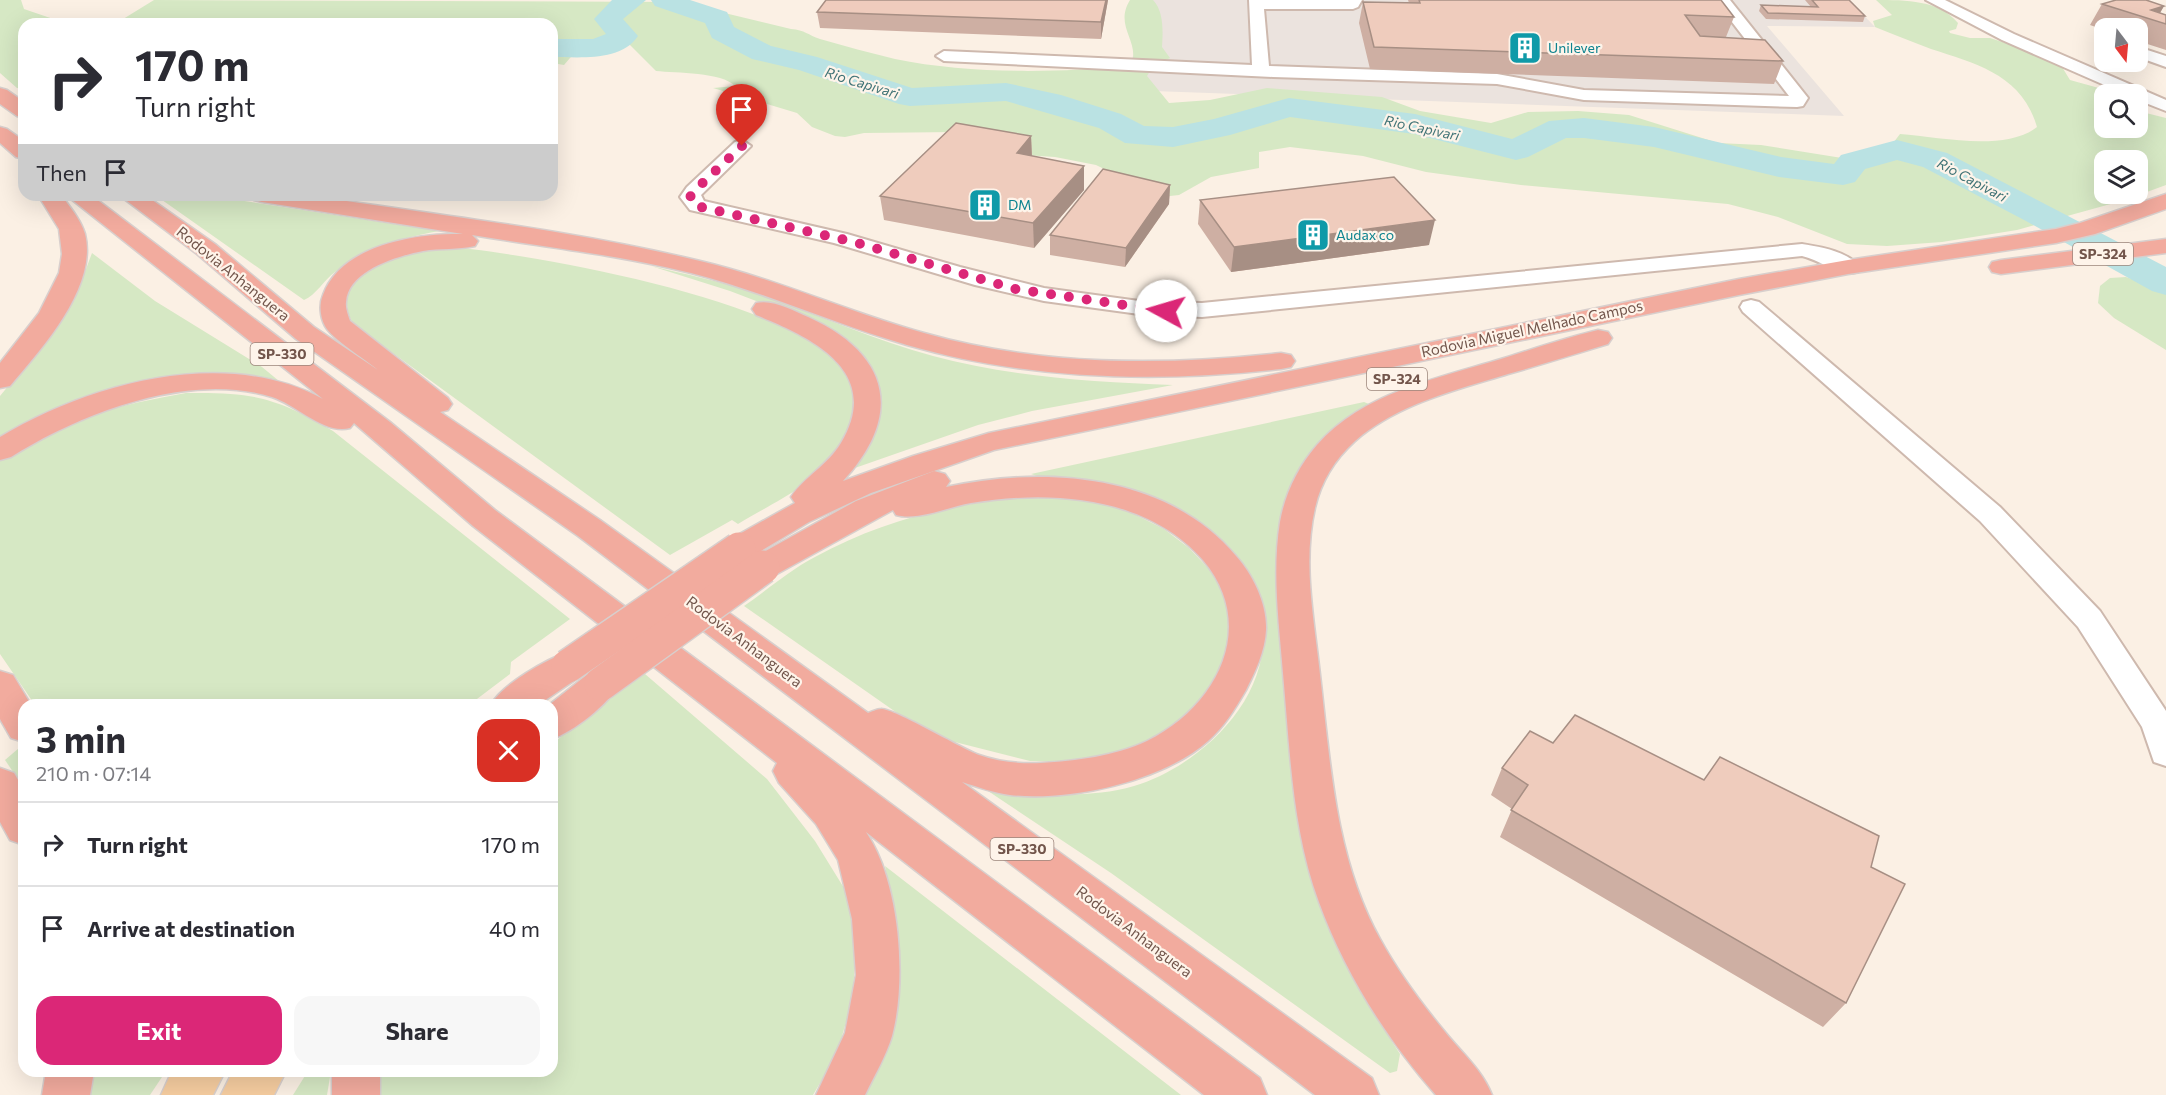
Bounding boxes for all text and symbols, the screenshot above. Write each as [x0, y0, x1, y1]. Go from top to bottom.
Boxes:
north arrow [2094, 18, 2148, 72]
map controls [2094, 18, 2148, 204]
building icon: Unilever [1507, 30, 1543, 66]
text: 170 m [135, 38, 249, 90]
place label: Unilever [1548, 39, 1601, 56]
icon: right [36, 42, 114, 120]
water label: Rio Capivari [823, 63, 902, 102]
pin [716, 84, 767, 146]
button: search [2094, 84, 2148, 138]
text: Turn right [135, 90, 255, 123]
icon: arrive [725, 93, 758, 126]
water label: Rio Capivari [1383, 111, 1462, 144]
button: layers [2094, 150, 2148, 204]
water label: Rio Capivari [1935, 154, 2010, 205]
icon: arrive [99, 156, 132, 189]
text: Then [36, 159, 87, 186]
building icon: DM [967, 187, 1003, 223]
place label: DM [1008, 196, 1031, 213]
building icon: Audax co [1295, 217, 1331, 253]
street label: Rodovia Anhanguera [173, 222, 294, 324]
place label: Audax co [1336, 226, 1394, 243]
road number: SP-324 [2073, 243, 2133, 265]
position arrow [1134, 279, 1198, 343]
street label: Rodovia Miguel Melhado Campos [1419, 296, 1644, 360]
road number: SP-330 [250, 343, 314, 365]
road number: SP-324 [1367, 368, 1427, 390]
street label: Rodovia Anhanguera [683, 592, 806, 691]
text: 3 min [36, 716, 126, 760]
button: close [477, 719, 540, 782]
text: 210 m · 07:14 [36, 761, 151, 785]
icon: right [36, 828, 69, 861]
text: Turn right [87, 831, 188, 858]
text: 170 m [481, 831, 540, 858]
road number: SP-330 [990, 838, 1054, 860]
street label: Rodovia Anhanguera [1073, 882, 1196, 981]
icon: arrive [36, 912, 69, 945]
text: Arrive at destination [87, 915, 295, 942]
text: 40 m [489, 915, 540, 942]
button: Exit [36, 996, 282, 1065]
button: Share [294, 996, 540, 1065]

